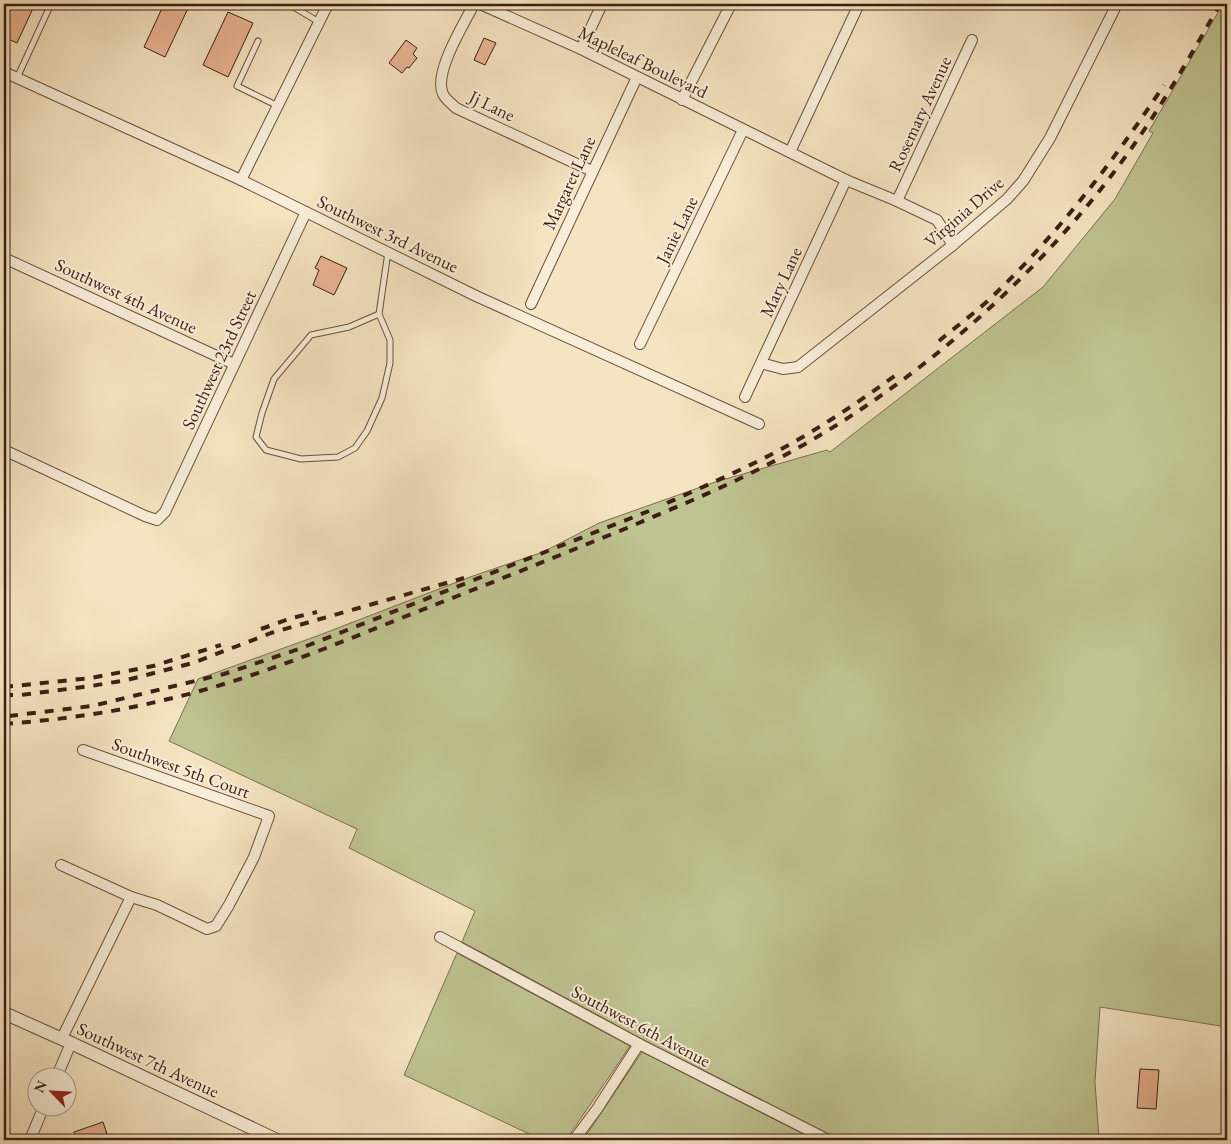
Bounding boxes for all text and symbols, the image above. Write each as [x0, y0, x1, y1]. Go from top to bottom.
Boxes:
street label: Mapleleaf Boulevard [575, 20, 713, 103]
street label: Rosemary Avenue [883, 52, 956, 175]
street label: Jj Lane [464, 84, 519, 126]
street label: Margaret Lane [537, 132, 600, 233]
street label: Virginia Drive [919, 171, 1008, 252]
street label: Southwest 3rd Avenue [314, 189, 463, 278]
street label: Janie Lane [650, 192, 703, 269]
street label: Mary Lane [754, 243, 807, 321]
street label: Southwest 4th Avenue [52, 253, 201, 339]
street label: Southwest 23rd Street [176, 286, 261, 433]
street label: Southwest 5th Court [109, 732, 254, 803]
street label: Southwest 6th Avenue [568, 979, 715, 1072]
street label: Southwest 7th Avenue [74, 1017, 223, 1103]
north arrow [28, 1066, 78, 1116]
text: N [30, 1077, 51, 1095]

